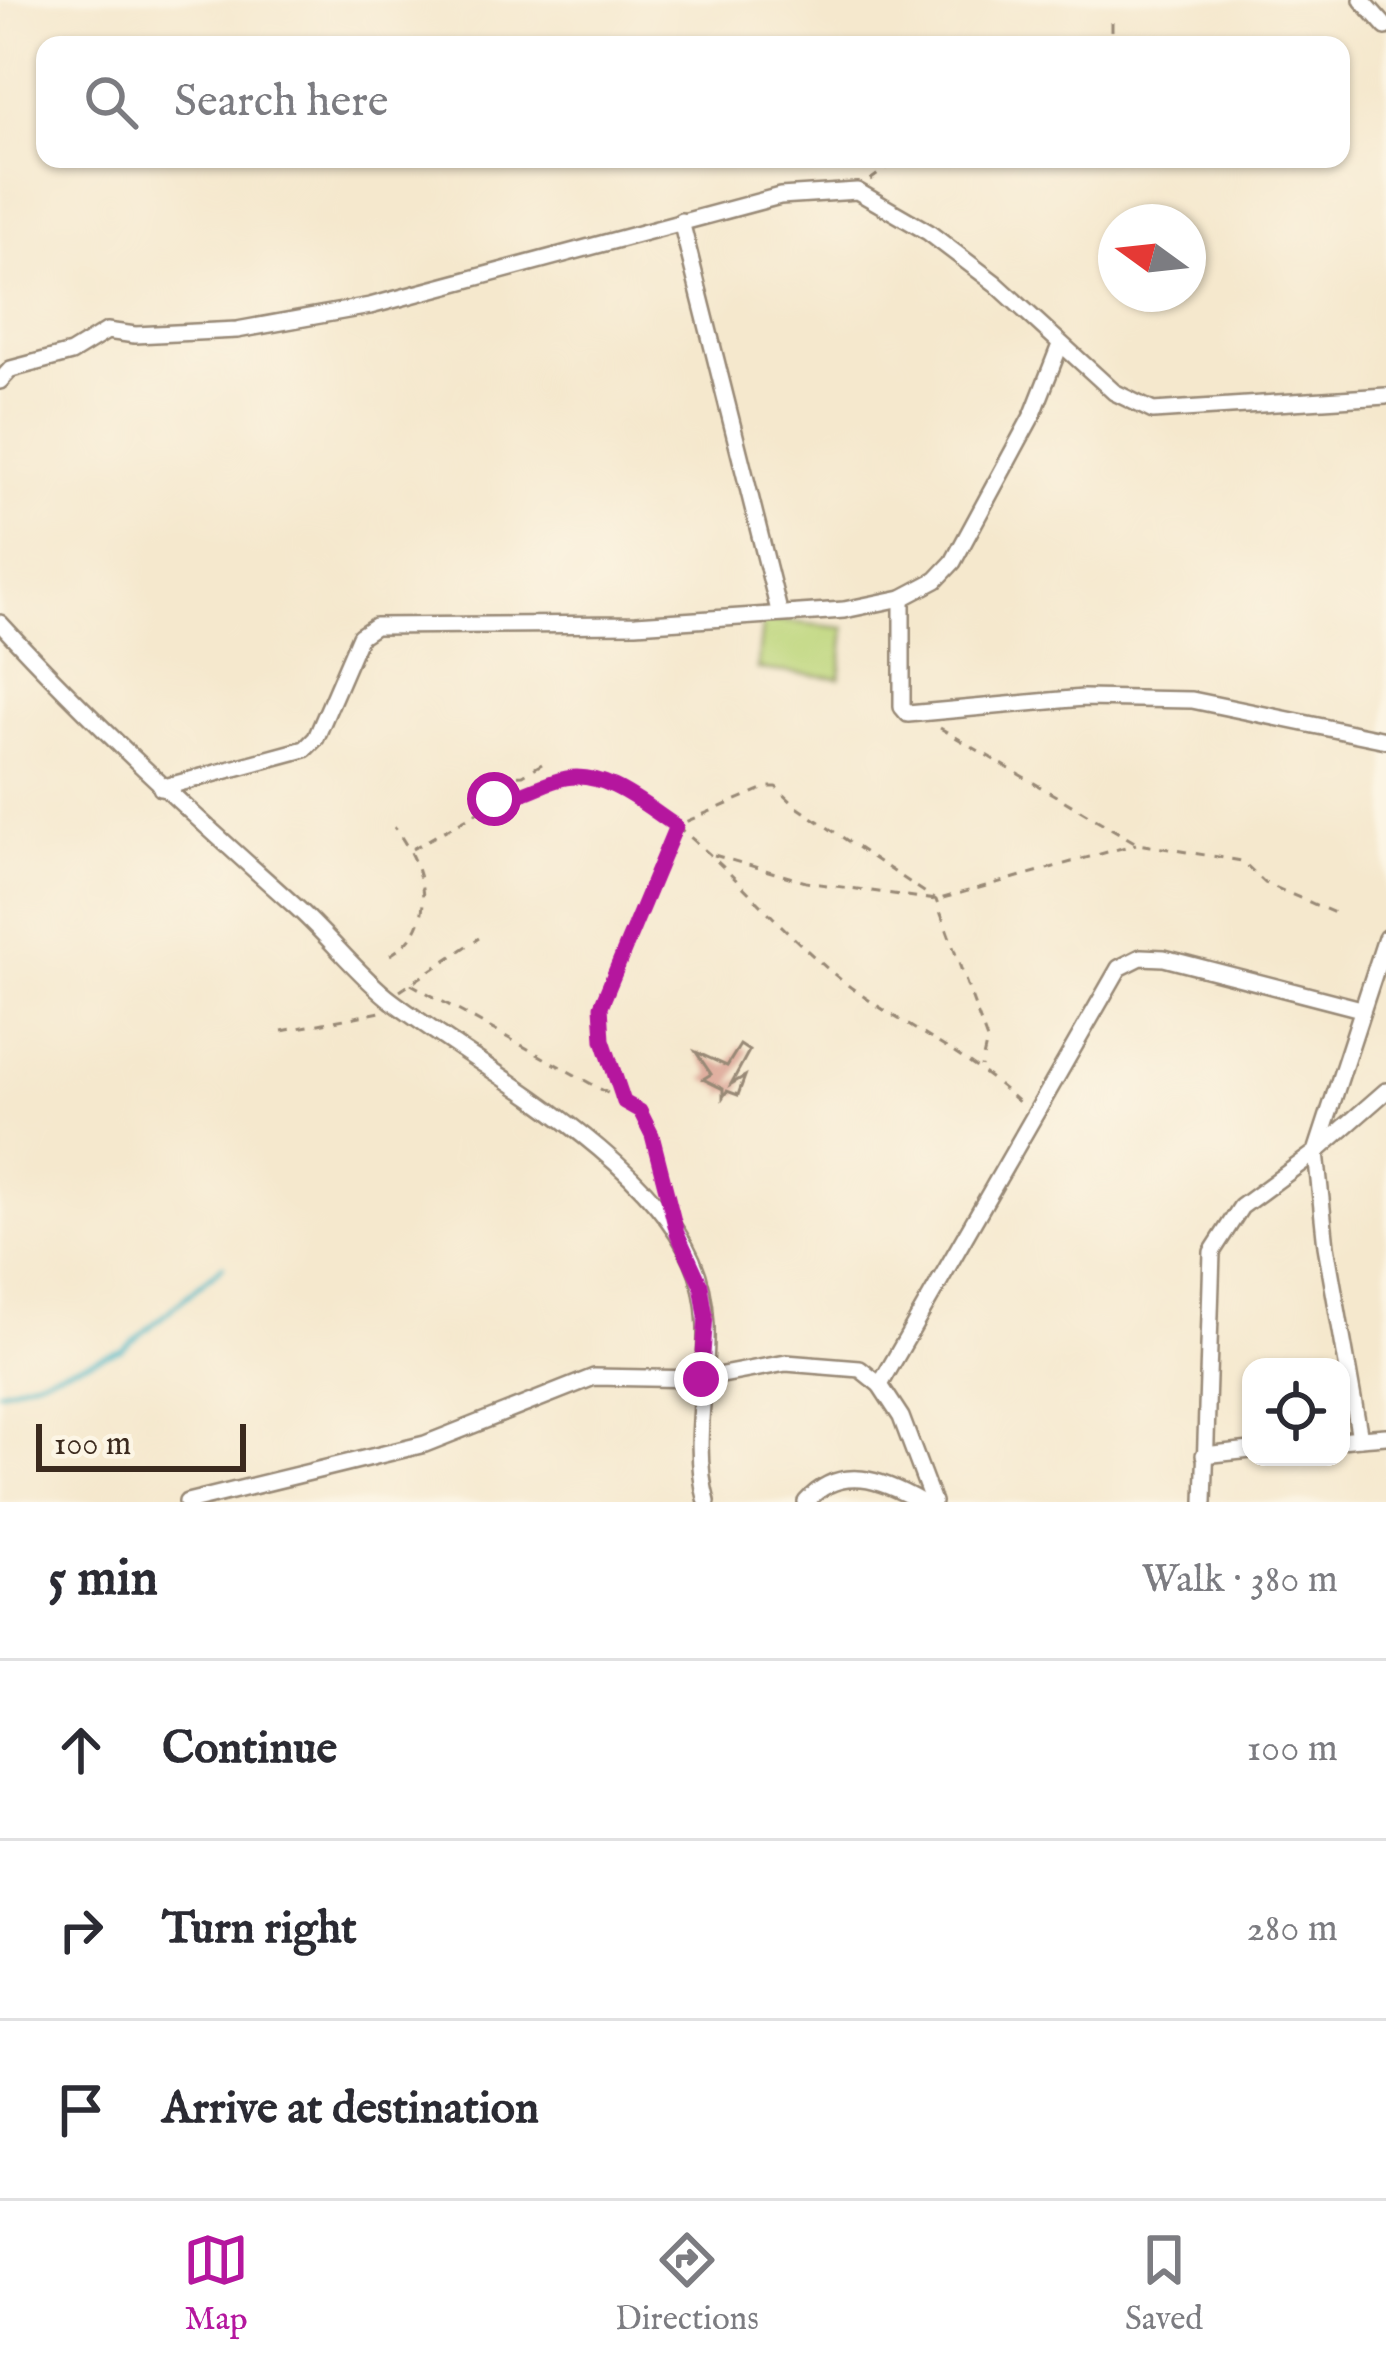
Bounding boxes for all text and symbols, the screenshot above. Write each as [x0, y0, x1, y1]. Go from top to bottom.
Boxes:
search box [36, 36, 1350, 168]
icon: search [78, 69, 144, 135]
text: Search here [174, 74, 388, 131]
north arrow [1098, 204, 1206, 312]
route start [467, 772, 521, 826]
route end [674, 1352, 728, 1406]
map controls [1242, 1358, 1350, 1466]
button: locate [1242, 1358, 1350, 1466]
scale bar [36, 1418, 246, 1471]
text: 100 m [54, 1424, 131, 1466]
text: 5 min [48, 1548, 158, 1613]
text: Walk · 380 m [1142, 1556, 1338, 1605]
icon: ahead [48, 1717, 114, 1783]
text: Continue [162, 1721, 337, 1778]
text: 100 m [1247, 1725, 1338, 1774]
icon: right [48, 1897, 114, 1963]
text: Turn right [162, 1901, 357, 1958]
text: 280 m [1247, 1905, 1338, 1954]
icon: arrive [48, 2077, 114, 2143]
text: Arrive at destination [162, 2081, 539, 2138]
tab: Map [183, 2227, 249, 2341]
tab: Directions [615, 2227, 759, 2341]
tab: Saved [1125, 2227, 1203, 2341]

